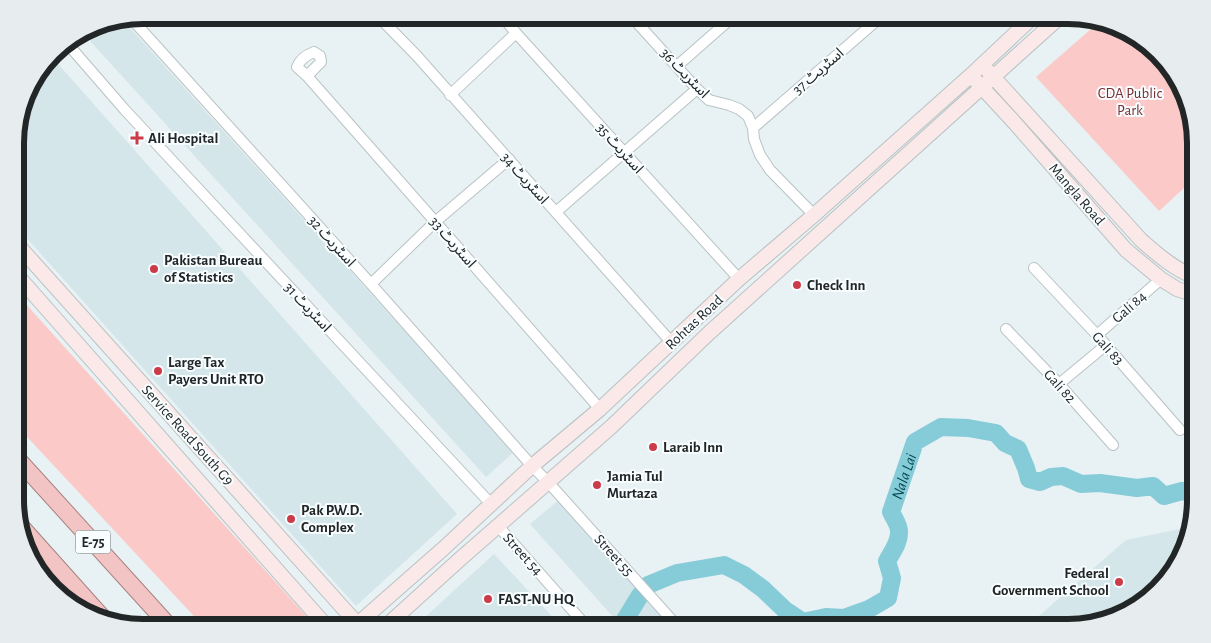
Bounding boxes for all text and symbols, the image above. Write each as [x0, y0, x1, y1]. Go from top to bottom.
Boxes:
street label: اسٹریٹ 36 [657, 45, 712, 102]
street label: اسٹریٹ 37 [790, 45, 847, 98]
park label: CDA Public Park [1098, 86, 1162, 118]
street label: اسٹریٹ 35 [592, 120, 646, 177]
marker: Ali Hospital [130, 131, 144, 145]
place label: Ali Hospital [148, 131, 219, 146]
street label: اسٹریٹ 34 [497, 150, 551, 208]
street label: Mangla Road [1046, 161, 1108, 228]
street label: اسٹریٹ 32 [304, 213, 358, 270]
street label: اسٹریٹ 33 [426, 214, 479, 271]
place label: Pakistan Bureau of Statistics [164, 253, 263, 285]
marker: Pakistan Bureau of Statistics [148, 263, 160, 275]
place label: Check Inn [807, 278, 865, 293]
marker: Check Inn [791, 279, 803, 291]
street label: اسٹریٹ 31 [281, 280, 334, 335]
street label: Gali 84 [1109, 289, 1149, 326]
street label: Rohtas Road [663, 292, 726, 353]
street label: Gali 83 [1089, 329, 1126, 368]
place label: Large Tax Payers Unit RTO [168, 355, 264, 387]
marker: Large Tax Payers Unit RTO [152, 365, 164, 377]
street label: Gali 82 [1041, 367, 1079, 406]
street label: Service Road South G9 [139, 382, 236, 488]
place label: Laraib Inn [663, 440, 723, 455]
marker: Laraib Inn [647, 441, 659, 453]
water label: Nala Lai [889, 451, 920, 502]
place label: Jamia Tul Murtaza [607, 469, 663, 501]
marker: Jamia Tul Murtaza [591, 479, 603, 491]
place label: Pak P.W.D. Complex [301, 503, 362, 535]
marker: Pak P.W.D. Complex [285, 513, 297, 525]
road number: E-75 [76, 530, 110, 554]
street label: Street 54 [500, 530, 545, 578]
street label: Street 55 [591, 532, 636, 579]
place label: Federal Government School [992, 566, 1109, 598]
marker: Federal Government School [1113, 576, 1125, 588]
place label: FAST-NU HQ [498, 592, 576, 607]
marker: FAST-NU HQ [482, 593, 494, 605]

